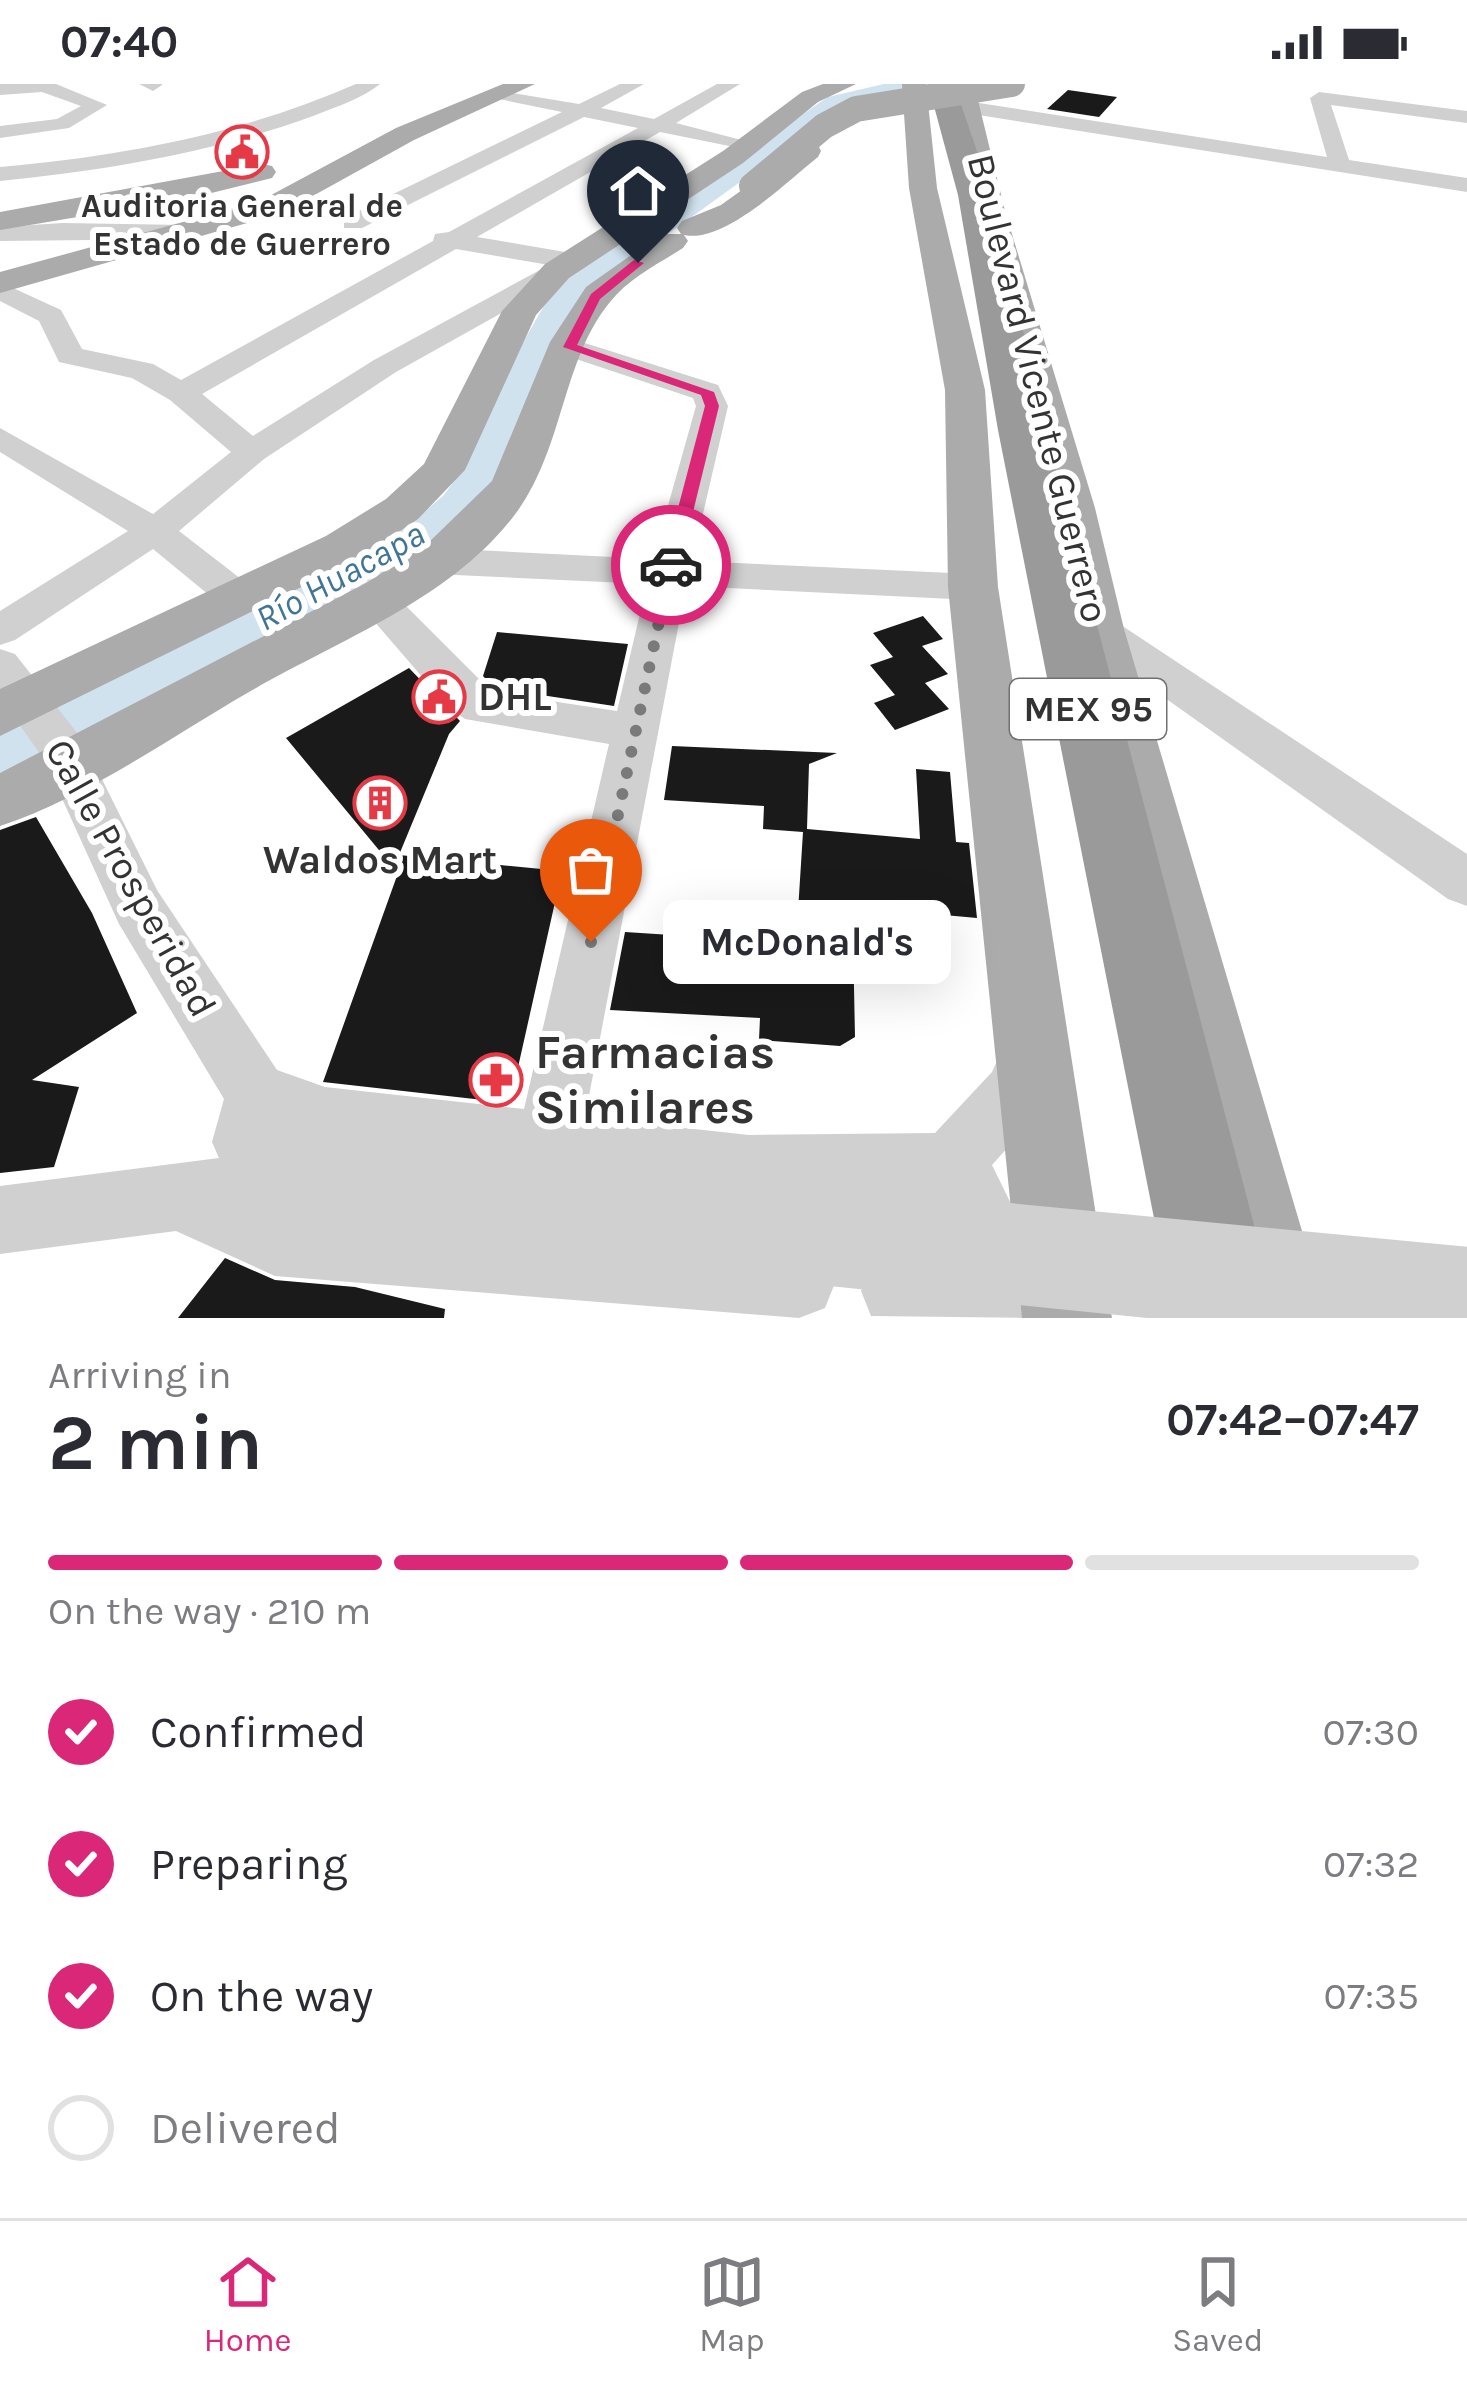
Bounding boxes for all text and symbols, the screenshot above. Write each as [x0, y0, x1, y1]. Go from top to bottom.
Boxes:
text: 07:40 [60, 16, 178, 68]
public building icon: Auditoria General de Estado de Guerrero [214, 124, 270, 180]
pin [587, 140, 689, 263]
street label: Boulevard Vicente Guerrero [957, 149, 1119, 627]
icon: home [605, 158, 671, 224]
place label: Auditoria General de Estado de Guerrero [81, 187, 403, 263]
courier [611, 505, 731, 625]
water label: Río Huacapa [248, 512, 432, 640]
icon: car [638, 532, 704, 598]
public building icon: DHL [411, 669, 467, 725]
place label: DHL [478, 674, 552, 720]
road number: MEX 95 [1010, 679, 1166, 739]
street label: Calle Prosperidad [36, 731, 226, 1025]
building icon: Waldos Mart [352, 775, 408, 831]
pin [540, 819, 642, 942]
place label: Waldos Mart [263, 837, 497, 883]
icon: bag [558, 837, 624, 903]
callout: McDonald's [663, 900, 951, 984]
text: McDonald's [700, 919, 914, 965]
place label: Farmacias Similares [535, 1024, 775, 1135]
pharmacy icon: Farmacias Similares [468, 1052, 524, 1108]
text: Arriving in [48, 1352, 231, 1398]
text: 07:42–07:47 [1166, 1394, 1419, 1446]
text: 2 min [48, 1397, 263, 1489]
text: On the way · 210 m [48, 1588, 371, 1634]
icon: check [48, 1699, 114, 1765]
text: Confirmed [150, 1706, 366, 1758]
text: 07:30 [1322, 1709, 1419, 1755]
icon: check [48, 1831, 114, 1897]
text: Preparing [150, 1838, 348, 1890]
text: 07:32 [1323, 1841, 1419, 1887]
icon: check [48, 1963, 114, 2029]
text: On the way [150, 1970, 373, 2022]
text: 07:35 [1324, 1973, 1419, 2019]
text: Delivered [150, 2102, 341, 2154]
tab: Home [204, 2249, 292, 2359]
tab: Map [699, 2249, 765, 2359]
tab: Saved [1172, 2249, 1263, 2359]

